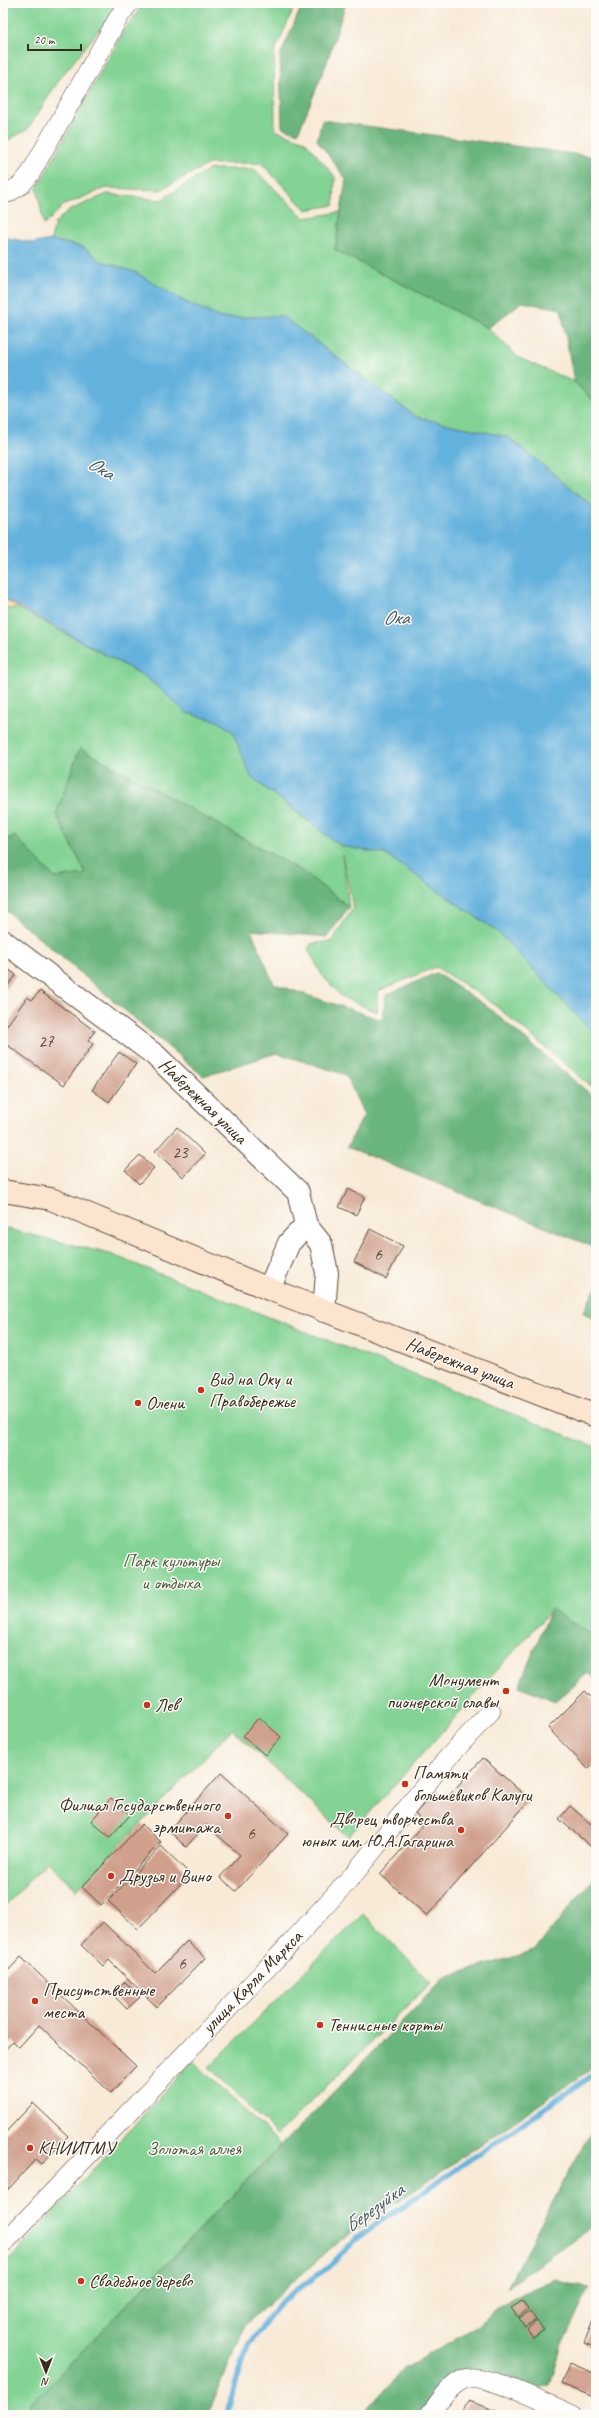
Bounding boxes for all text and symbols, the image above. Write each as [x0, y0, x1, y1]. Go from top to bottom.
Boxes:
scale bar [28, 26, 81, 52]
text: 20 m [34, 32, 56, 48]
water label: Ока [83, 451, 120, 486]
water label: Ока [383, 605, 411, 630]
house number: 27 [38, 1031, 55, 1052]
street label: Набережная улица [154, 1053, 253, 1150]
house number: 23 [172, 1142, 189, 1163]
house number: 6 [374, 1244, 383, 1265]
street label: Набережная улица [402, 1331, 519, 1395]
place label: Вид на Оку и Правобережье [209, 1367, 297, 1413]
marker: Вид на Оку и Правобережье [196, 1385, 206, 1395]
place label: Олени [146, 1391, 186, 1415]
marker: Олени [133, 1398, 143, 1408]
park label: Парк культуры и отдыха [123, 1549, 221, 1595]
place label: Монумент пионерской славы [387, 1668, 500, 1714]
marker: Монумент пионерской славы [501, 1686, 511, 1696]
place label: Лев [155, 1693, 182, 1717]
marker: Лев [142, 1700, 152, 1710]
place label: Памяти большевиков Калуги [413, 1761, 532, 1807]
marker: Памяти большевиков Калуги [400, 1779, 410, 1789]
place label: Филиал Государственного эрмитажа [58, 1793, 222, 1839]
place label: Дворец творчества юных им. Ю.А.Гагарина [301, 1807, 455, 1853]
marker: Филиал Государственного эрмитажа [223, 1811, 233, 1821]
house number: 6 [247, 1823, 256, 1844]
marker: Дворец творчества юных им. Ю.А.Гагарина [456, 1825, 466, 1835]
place label: Друзья и Вино [119, 1864, 213, 1888]
marker: Друзья и Вино [106, 1871, 116, 1881]
street label: улица Карла Маркса [196, 1924, 309, 2040]
house number: 6 [178, 1953, 187, 1974]
place label: Присутственные места [43, 1978, 156, 2024]
marker: Присутственные места [30, 1996, 40, 2006]
place label: Теннисные корты [328, 2013, 444, 2037]
marker: Теннисные корты [315, 2020, 325, 2030]
place label: КНИИТМУ [38, 2136, 118, 2160]
park label: Золотая аллея [147, 2137, 242, 2161]
marker: КНИИТМУ [25, 2143, 35, 2153]
water label: Березуйка [339, 2177, 411, 2238]
place label: Свадебное дерево [89, 2269, 194, 2293]
marker: Свадебное дерево [76, 2276, 86, 2286]
north arrow [26, 2352, 66, 2392]
text: N [40, 2375, 49, 2389]

